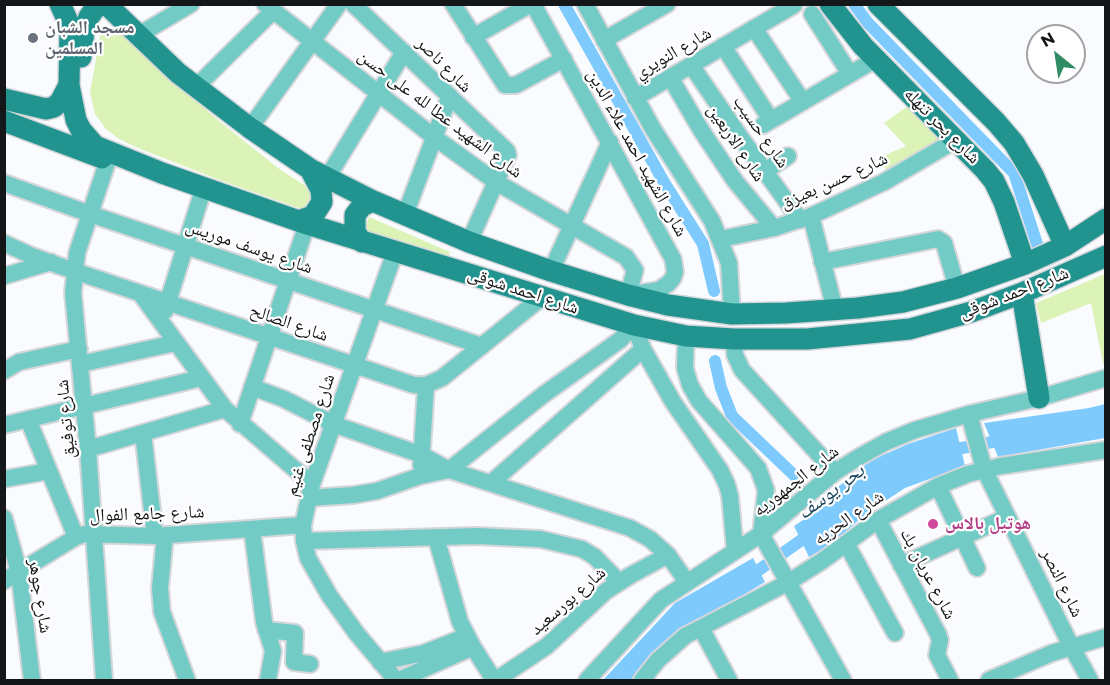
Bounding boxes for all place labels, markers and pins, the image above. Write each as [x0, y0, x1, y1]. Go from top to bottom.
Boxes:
place label: مسجد الشبان المسلمين [45, 17, 135, 60]
marker: مسجد الشبان المسلمين [26, 31, 40, 45]
place label: هوتيل بالاس [945, 513, 1031, 535]
marker: هوتيل بالاس [926, 517, 940, 531]

